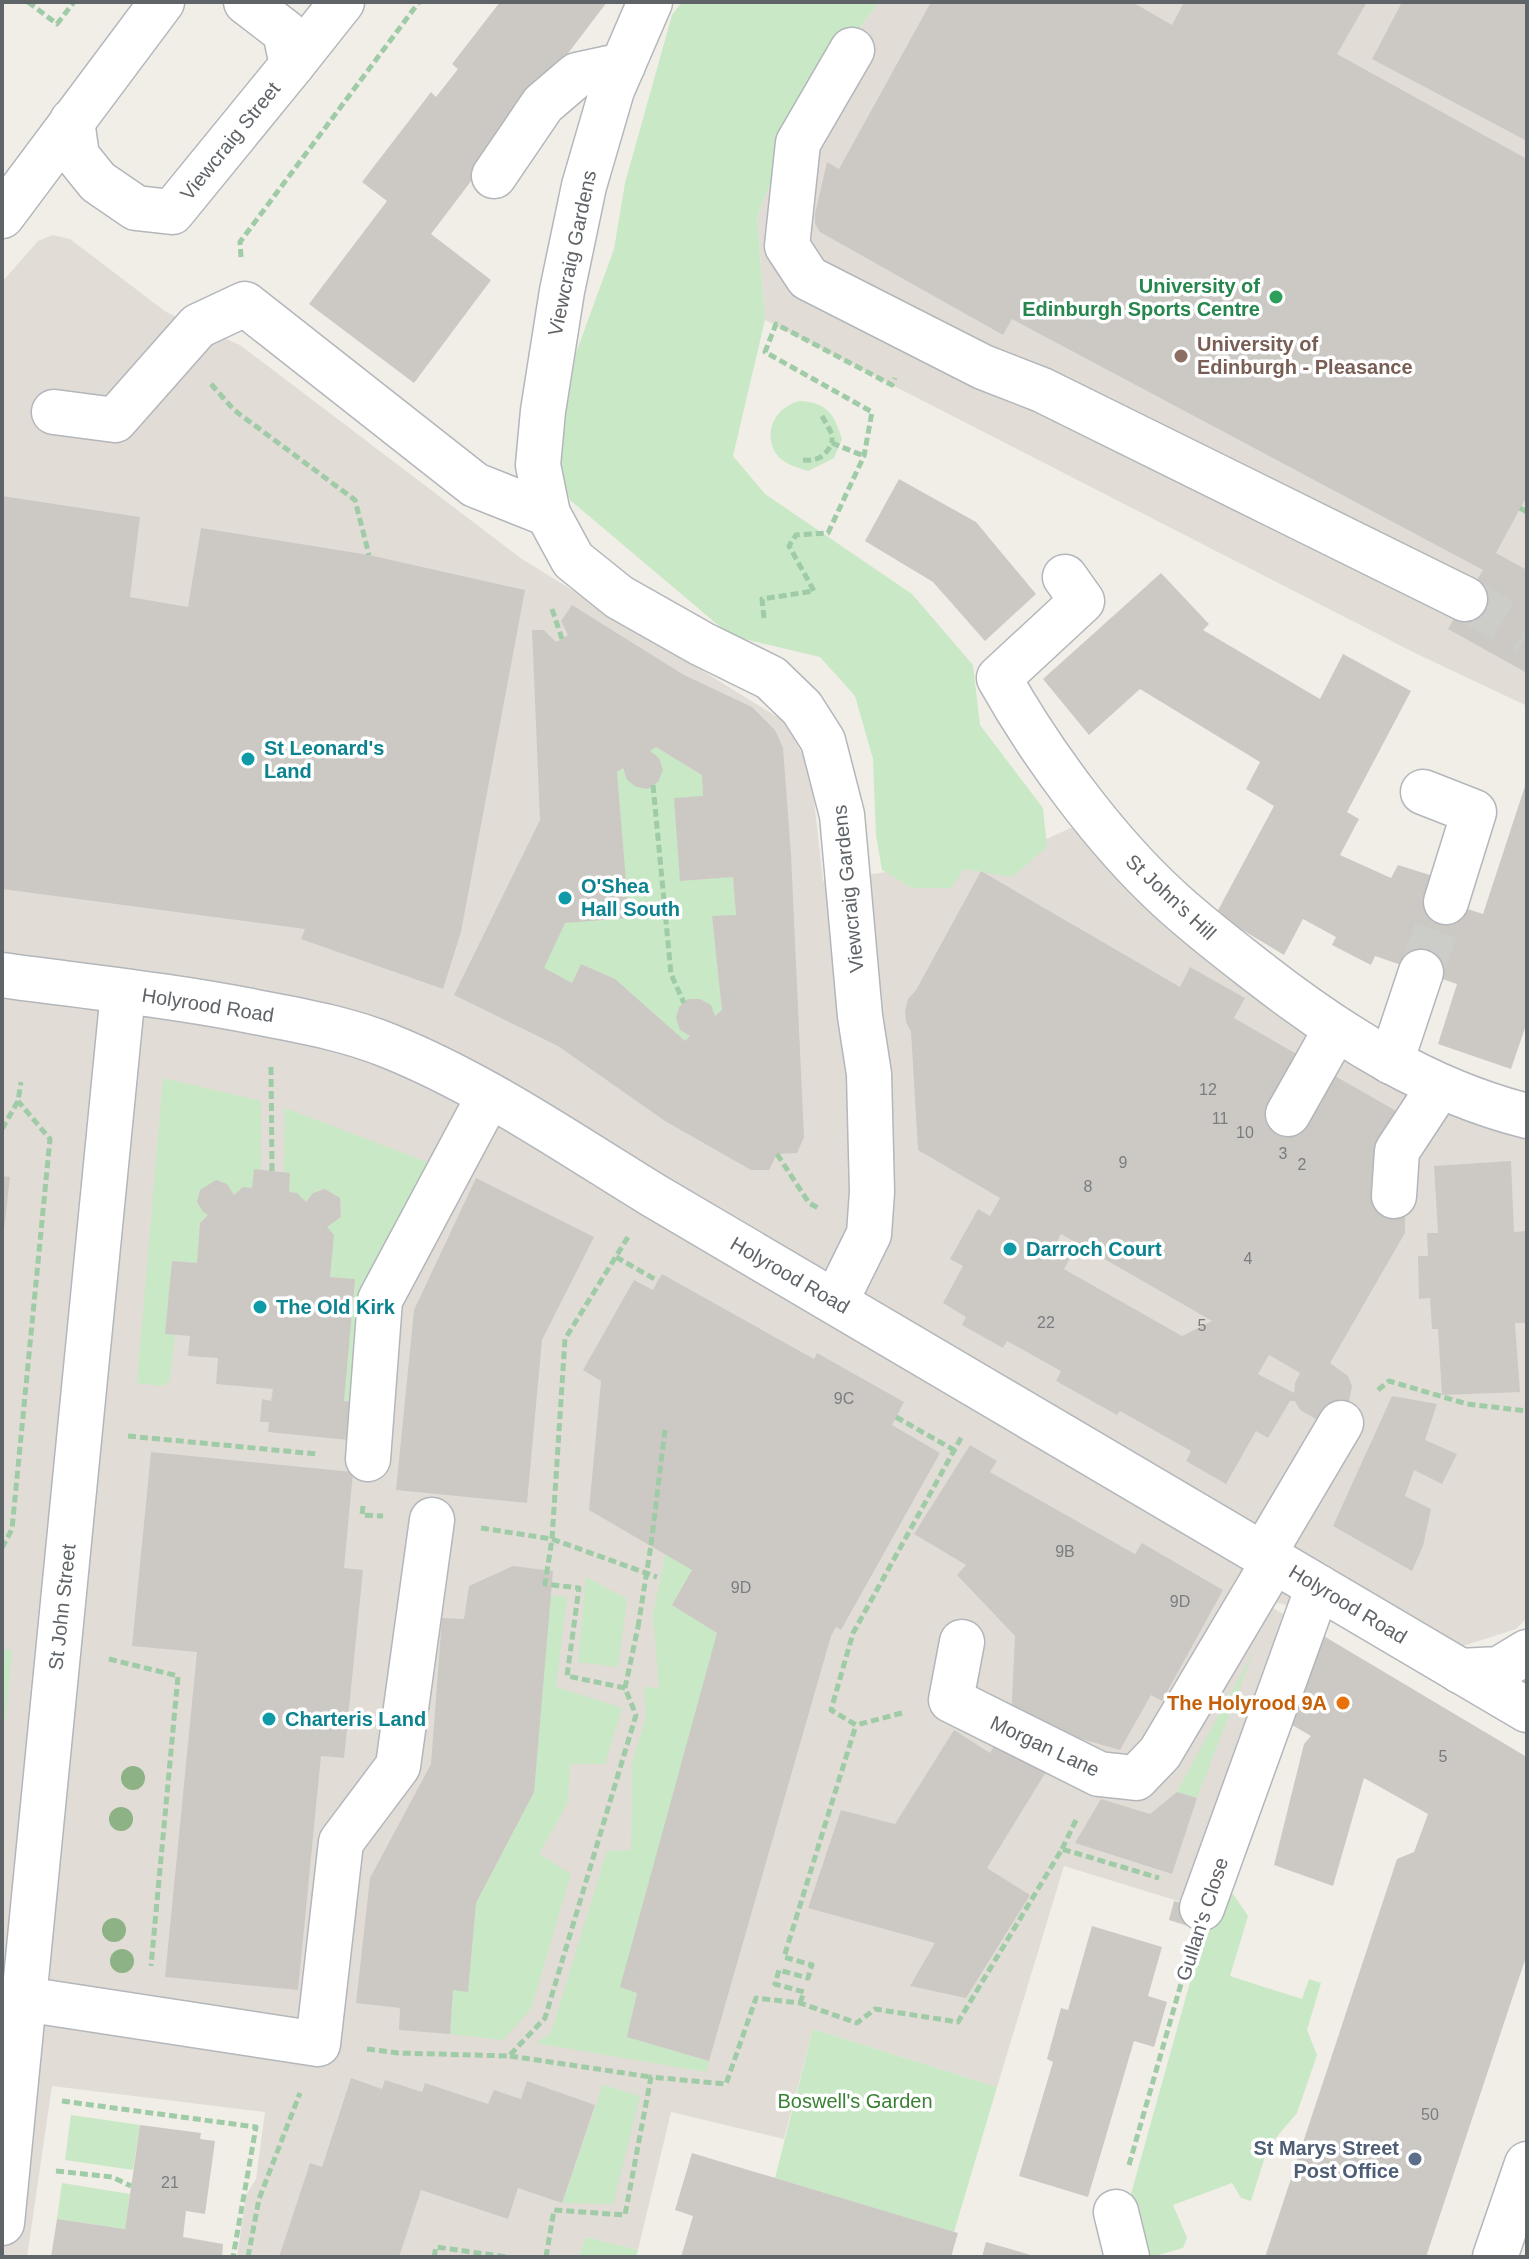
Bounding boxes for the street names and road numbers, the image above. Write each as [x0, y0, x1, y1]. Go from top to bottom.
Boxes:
street label: Viewcraig Street [176, 77, 285, 204]
street label: Viewcraig Gardens [544, 168, 600, 338]
street label: Viewcraig Gardens [828, 804, 868, 974]
street label: St John's Hill [1121, 850, 1221, 944]
street label: Holyrood Road [140, 984, 276, 1026]
street label: Holyrood Road [727, 1232, 853, 1318]
street label: St John Street [44, 1542, 80, 1671]
street label: Holyrood Road [1285, 1560, 1411, 1648]
street label: Morgan Lane [987, 1711, 1103, 1781]
street label: Gullan's Close [1172, 1855, 1232, 1983]

